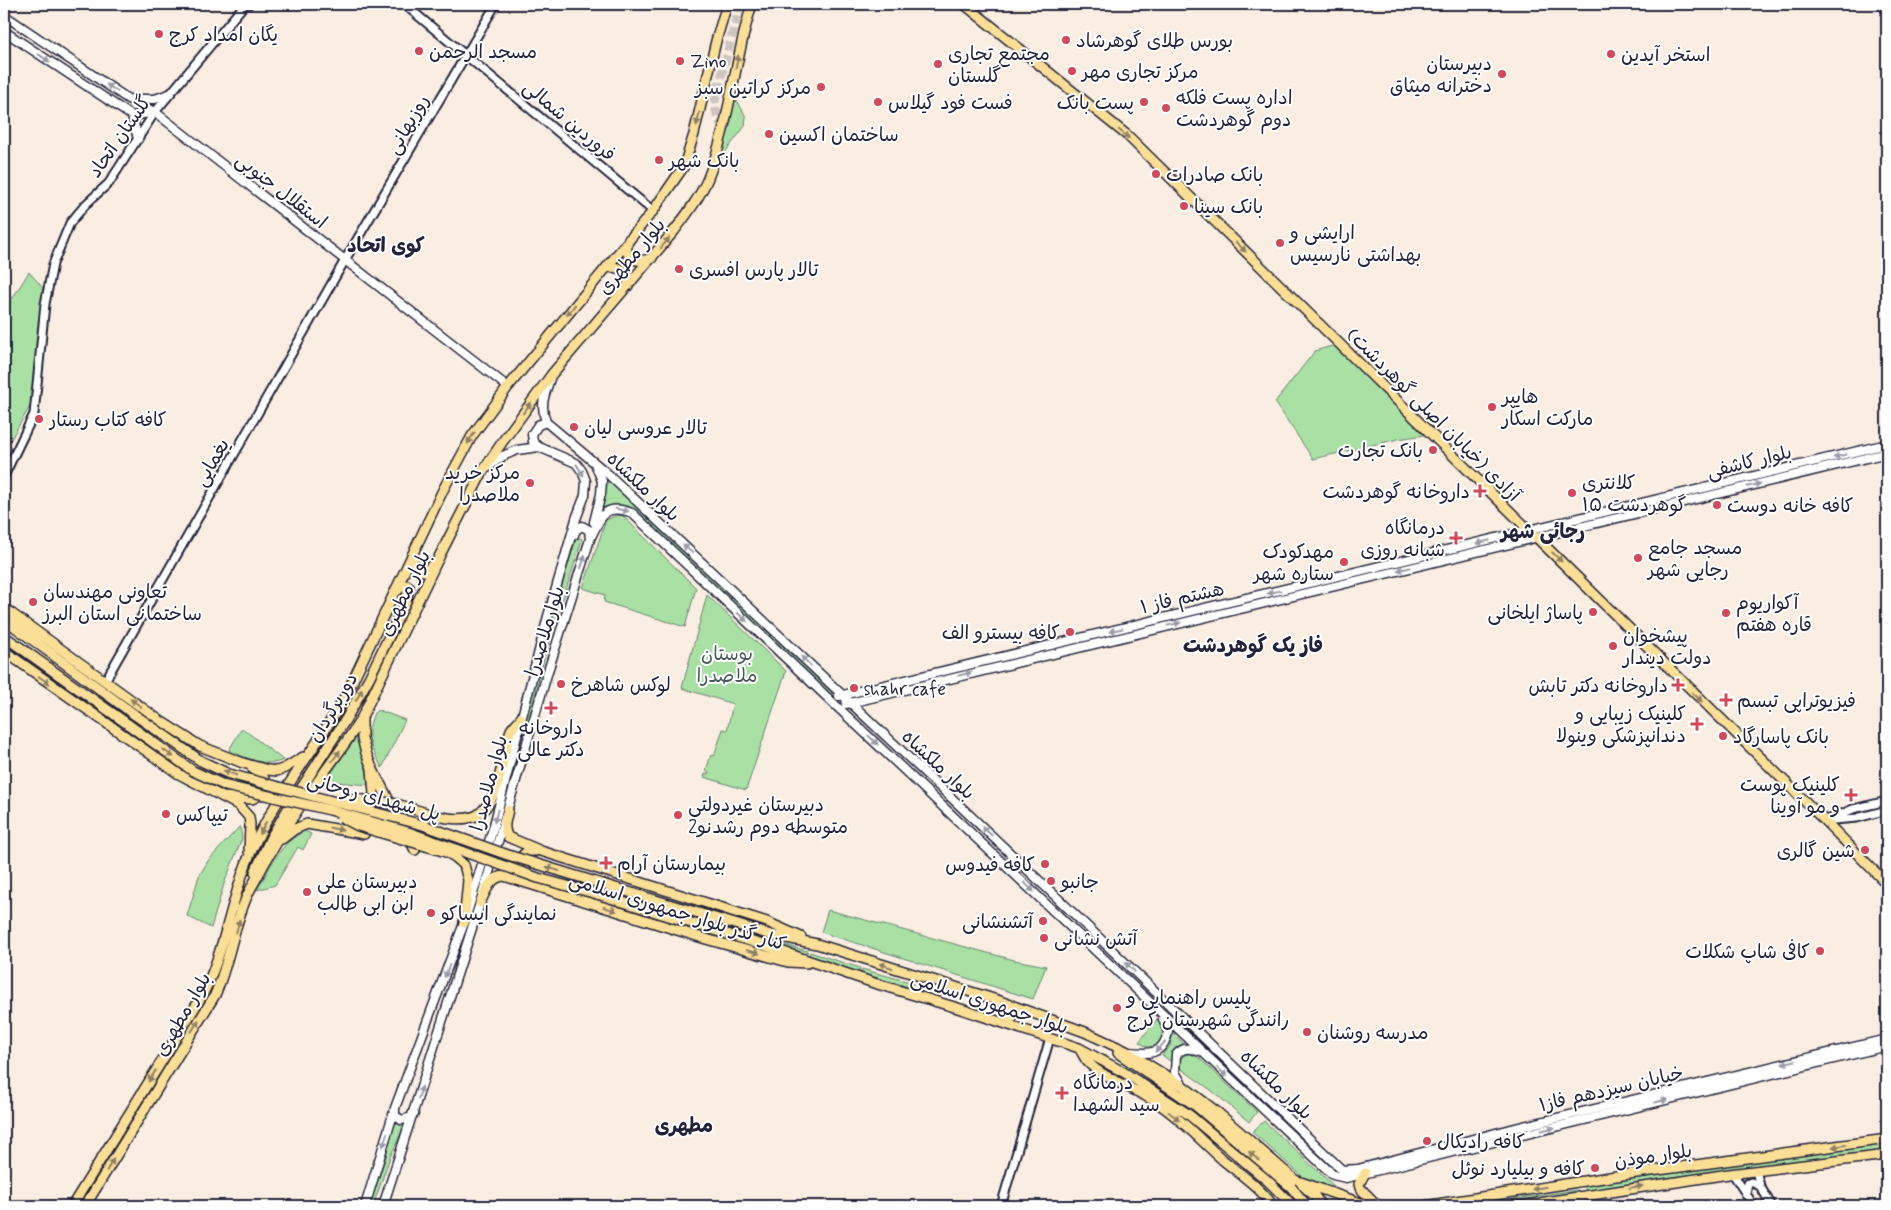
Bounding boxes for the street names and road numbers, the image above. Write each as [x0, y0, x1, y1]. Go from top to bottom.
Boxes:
street label: فروردین شمالی [518, 75, 621, 167]
street label: روزبهانی [381, 90, 435, 159]
street label: گلستان اتحاد [83, 91, 158, 183]
street label: استقلال جنوبی [230, 148, 332, 235]
street label: بلوار مطهری [593, 213, 672, 301]
street label: آزادی (خیابان اصلی گوهردشت) [1340, 323, 1526, 508]
street label: یغمایی [189, 434, 236, 491]
street label: بلوار کاشفی [1704, 440, 1794, 485]
street label: بلوار ملکشاه [601, 447, 685, 528]
street label: بلوار مطهری [374, 546, 437, 641]
street label: هشتم فاز ۱ [1138, 577, 1227, 621]
street label: بلوارملاصدرا [520, 583, 571, 680]
street label: دوربرگردان [303, 668, 364, 747]
street label: بلوار ملکشاه [896, 725, 980, 806]
street label: بلوار ملاصدرا [465, 733, 514, 834]
street label: پل شهدای روحانی [304, 768, 443, 827]
street label: کنار گذر بلوار جمهوری اسلامی [566, 868, 789, 957]
street label: بلوار جمهوری اسلامی [908, 966, 1071, 1041]
street label: بلوار مطهری [149, 968, 217, 1061]
street label: بلوار ملکشاه [1234, 1044, 1318, 1126]
street label: خیابان سیزدهم فاز۱ [1537, 1061, 1686, 1119]
street label: بلوار موذن [1613, 1139, 1694, 1174]

